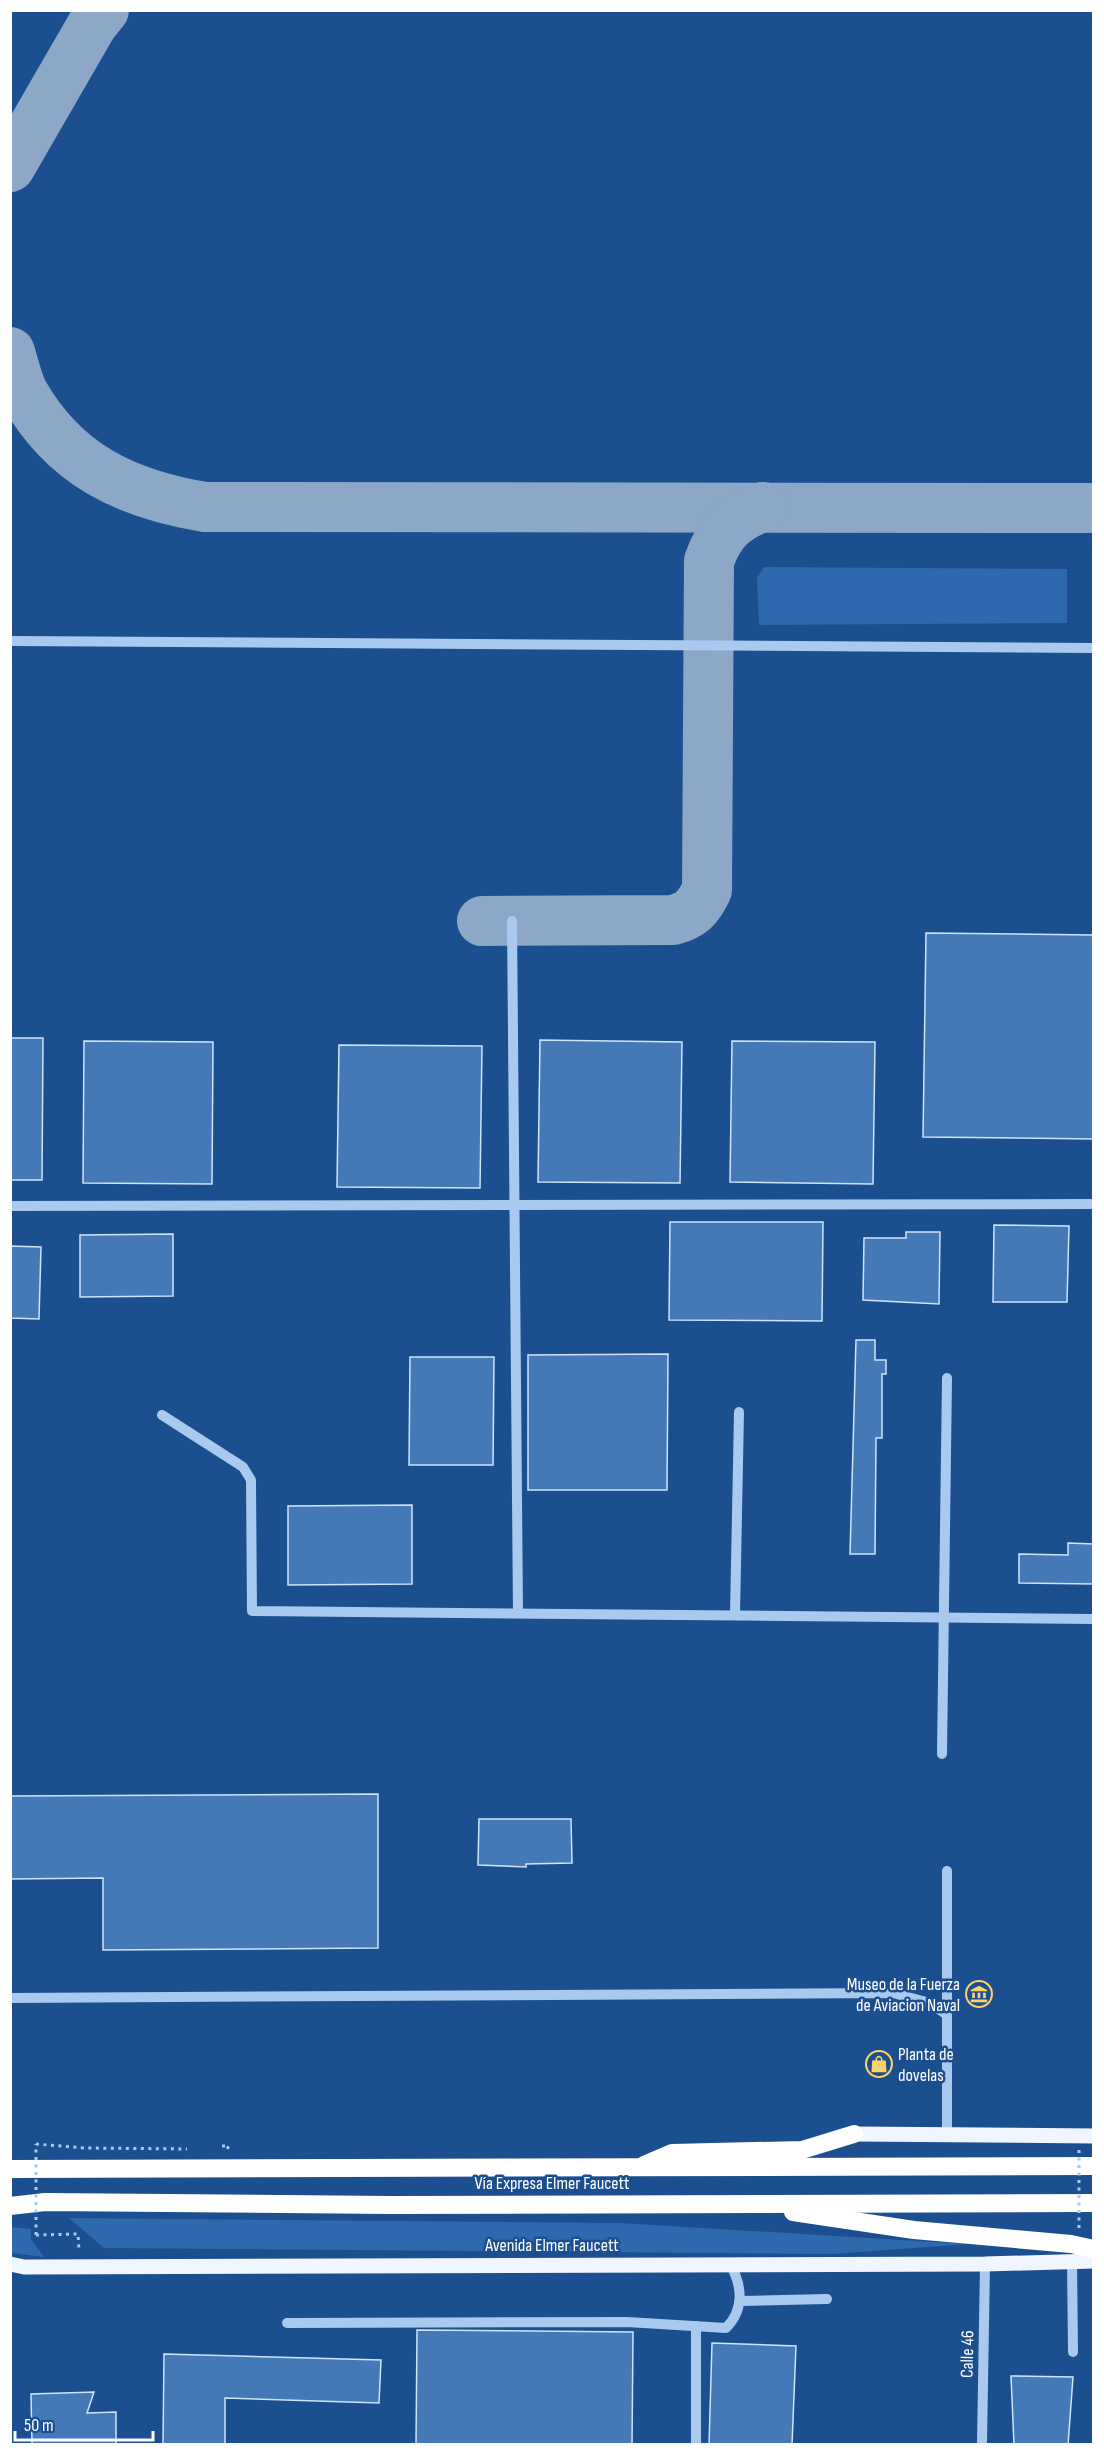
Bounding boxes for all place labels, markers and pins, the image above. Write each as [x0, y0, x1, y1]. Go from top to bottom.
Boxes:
place label: Museo de la Fuerza de Aviacion Naval [847, 1974, 960, 2016]
museum icon: Museo de la Fuerza de Aviacion Naval [964, 1979, 994, 2009]
place label: Planta de dovelas [898, 2044, 954, 2086]
shop icon: Planta de dovelas [864, 2049, 894, 2079]

